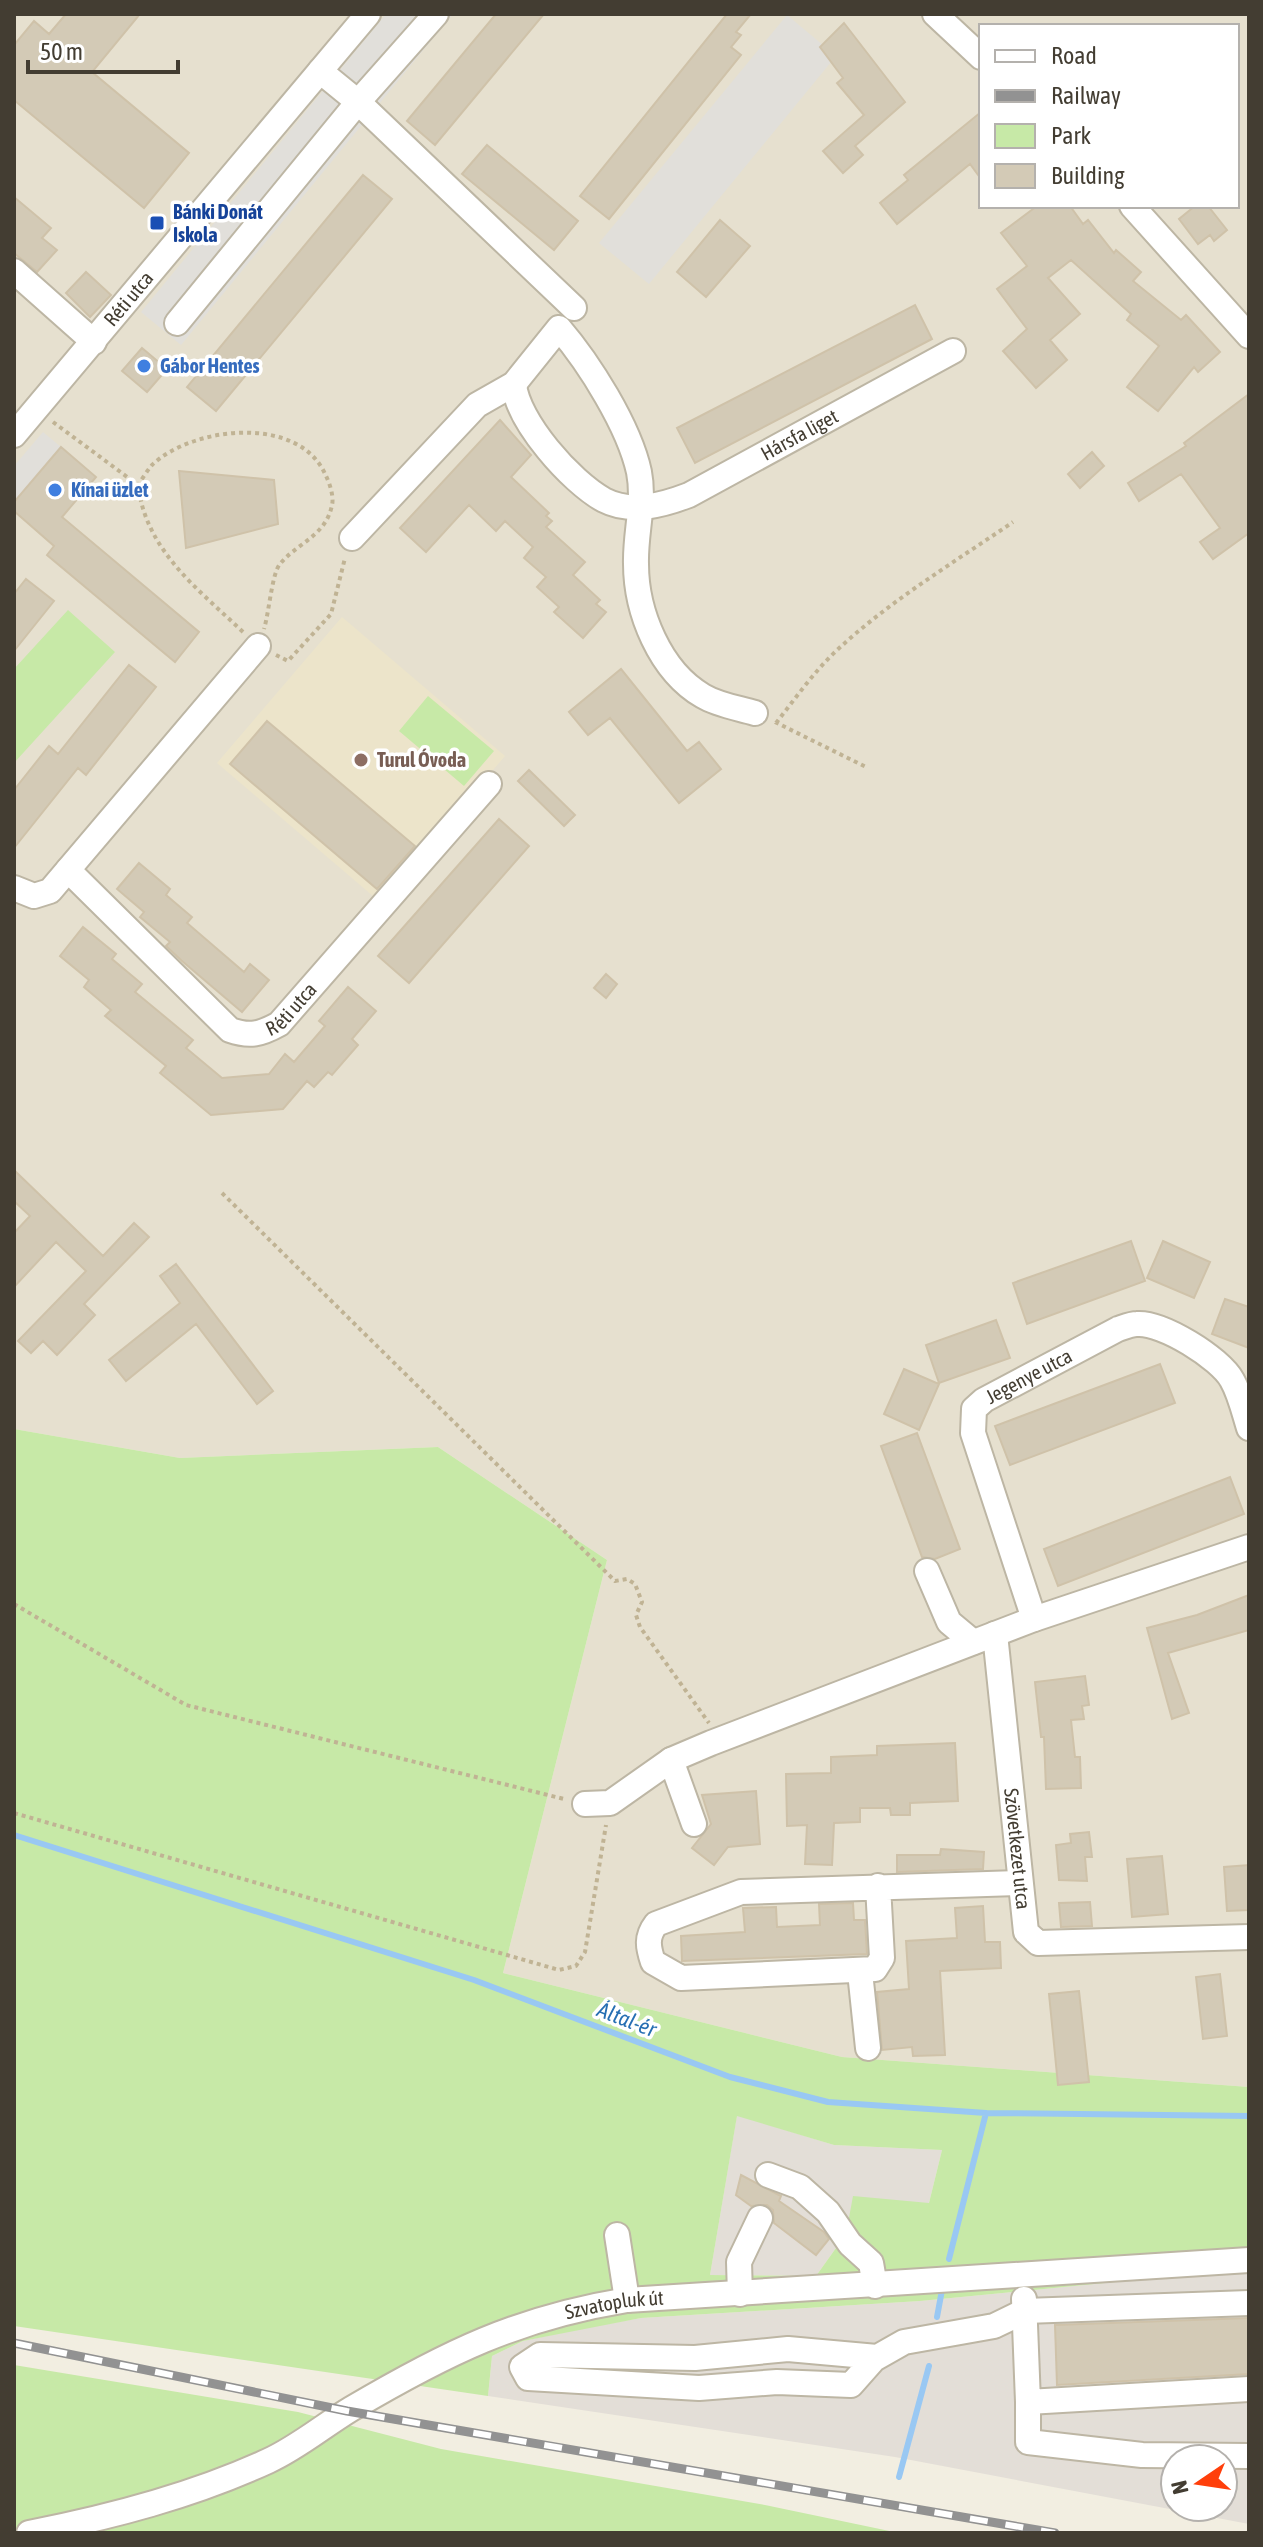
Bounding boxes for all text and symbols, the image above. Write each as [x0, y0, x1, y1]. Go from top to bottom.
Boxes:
scale bar [28, 24, 178, 74]
legend [979, 24, 1239, 208]
text: 50 m [40, 38, 83, 65]
text: Road [1051, 42, 1097, 69]
text: Railway [1051, 82, 1121, 109]
text: Park [1051, 122, 1092, 149]
text: Building [1051, 162, 1125, 189]
place label: Bánki Donát Iskola [173, 200, 263, 246]
marker: Bánki Donát Iskola [148, 214, 166, 232]
street label: Réti utca [99, 266, 158, 330]
place label: Gábor Hentes [160, 354, 260, 377]
marker: Gábor Hentes [135, 357, 153, 375]
street label: Hársfa liget [757, 404, 842, 465]
place label: Kínai üzlet [71, 478, 149, 501]
marker: Kínai üzlet [46, 481, 64, 499]
place label: Turul Óvoda [377, 748, 466, 771]
marker: Turul Óvoda [352, 751, 370, 769]
street label: Réti utca [262, 978, 321, 1040]
street label: Jegenye utca [982, 1344, 1076, 1408]
street label: Szövetkezet utca [1000, 1787, 1036, 1910]
water label: Által-ér [593, 1996, 661, 2043]
street label: Szvatopluk út [562, 2286, 665, 2323]
north arrow [1159, 2443, 1239, 2523]
text: N [1165, 2478, 1194, 2497]

